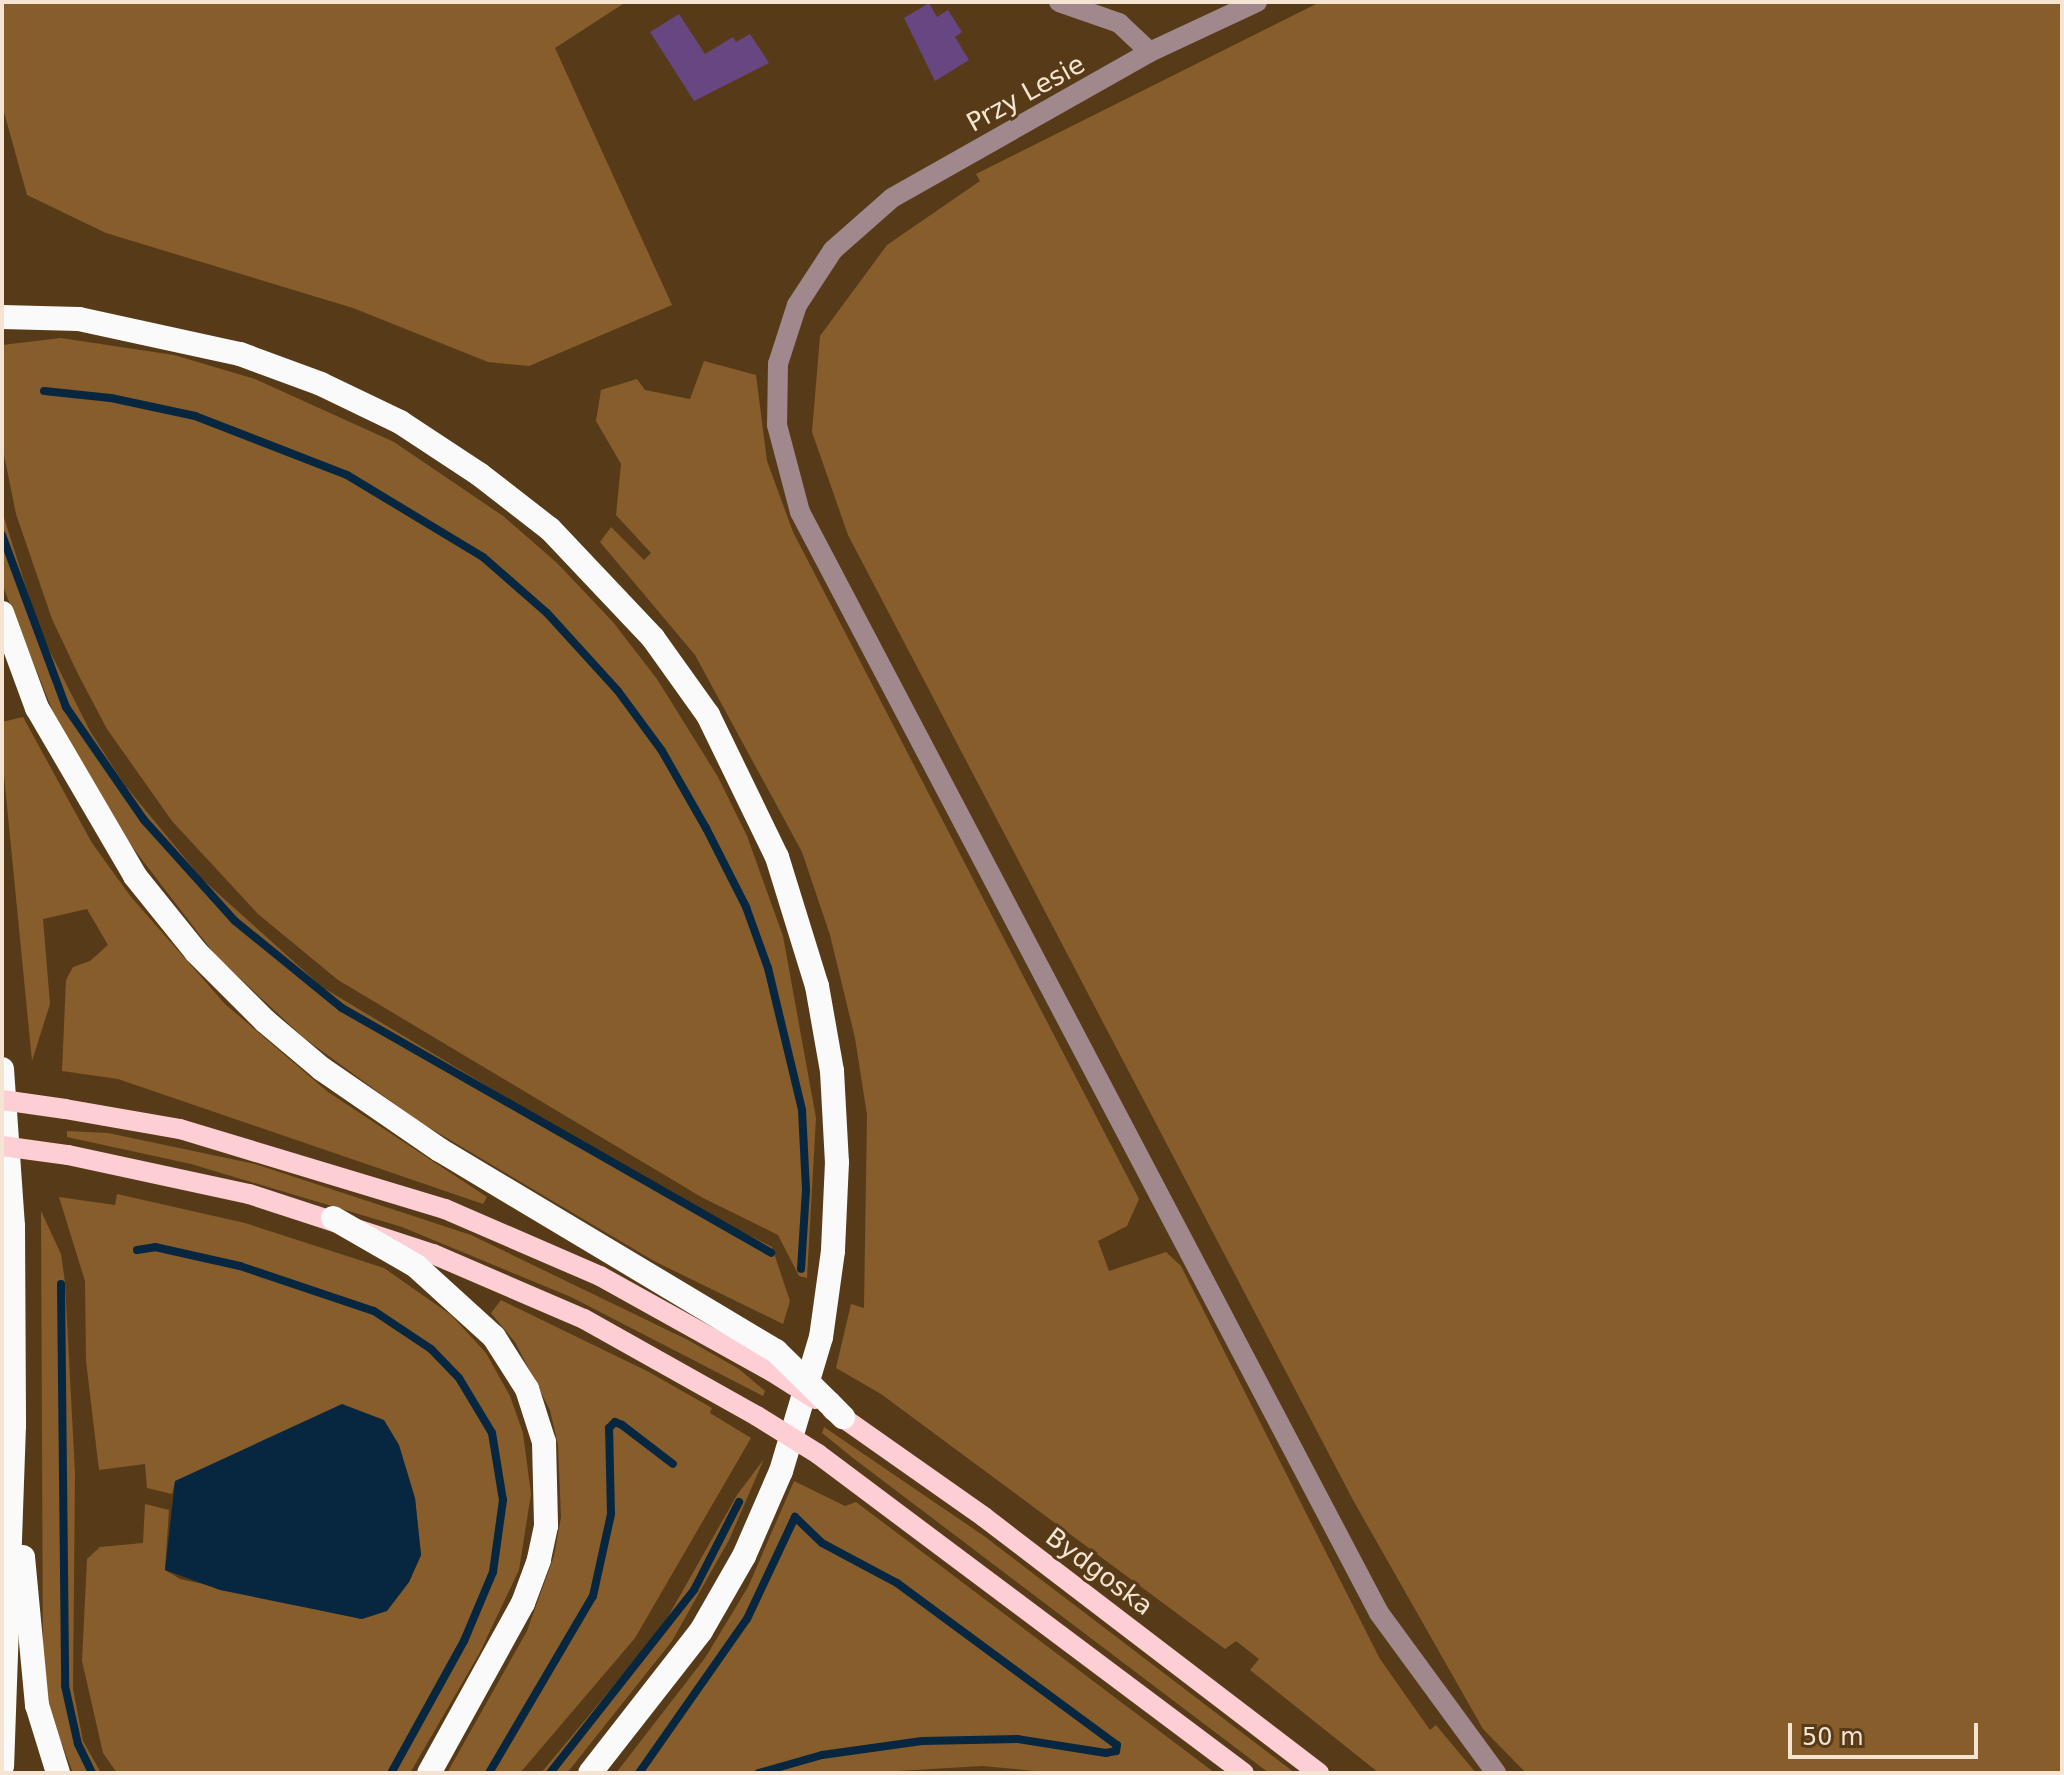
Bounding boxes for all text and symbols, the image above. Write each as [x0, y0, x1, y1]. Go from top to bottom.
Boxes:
street label: Przy Lesie [962, 49, 1090, 139]
street label: Bydgoska [1039, 1522, 1159, 1622]
scale bar [1792, 1707, 1982, 1757]
text: 50 m [1802, 1723, 1864, 1751]

